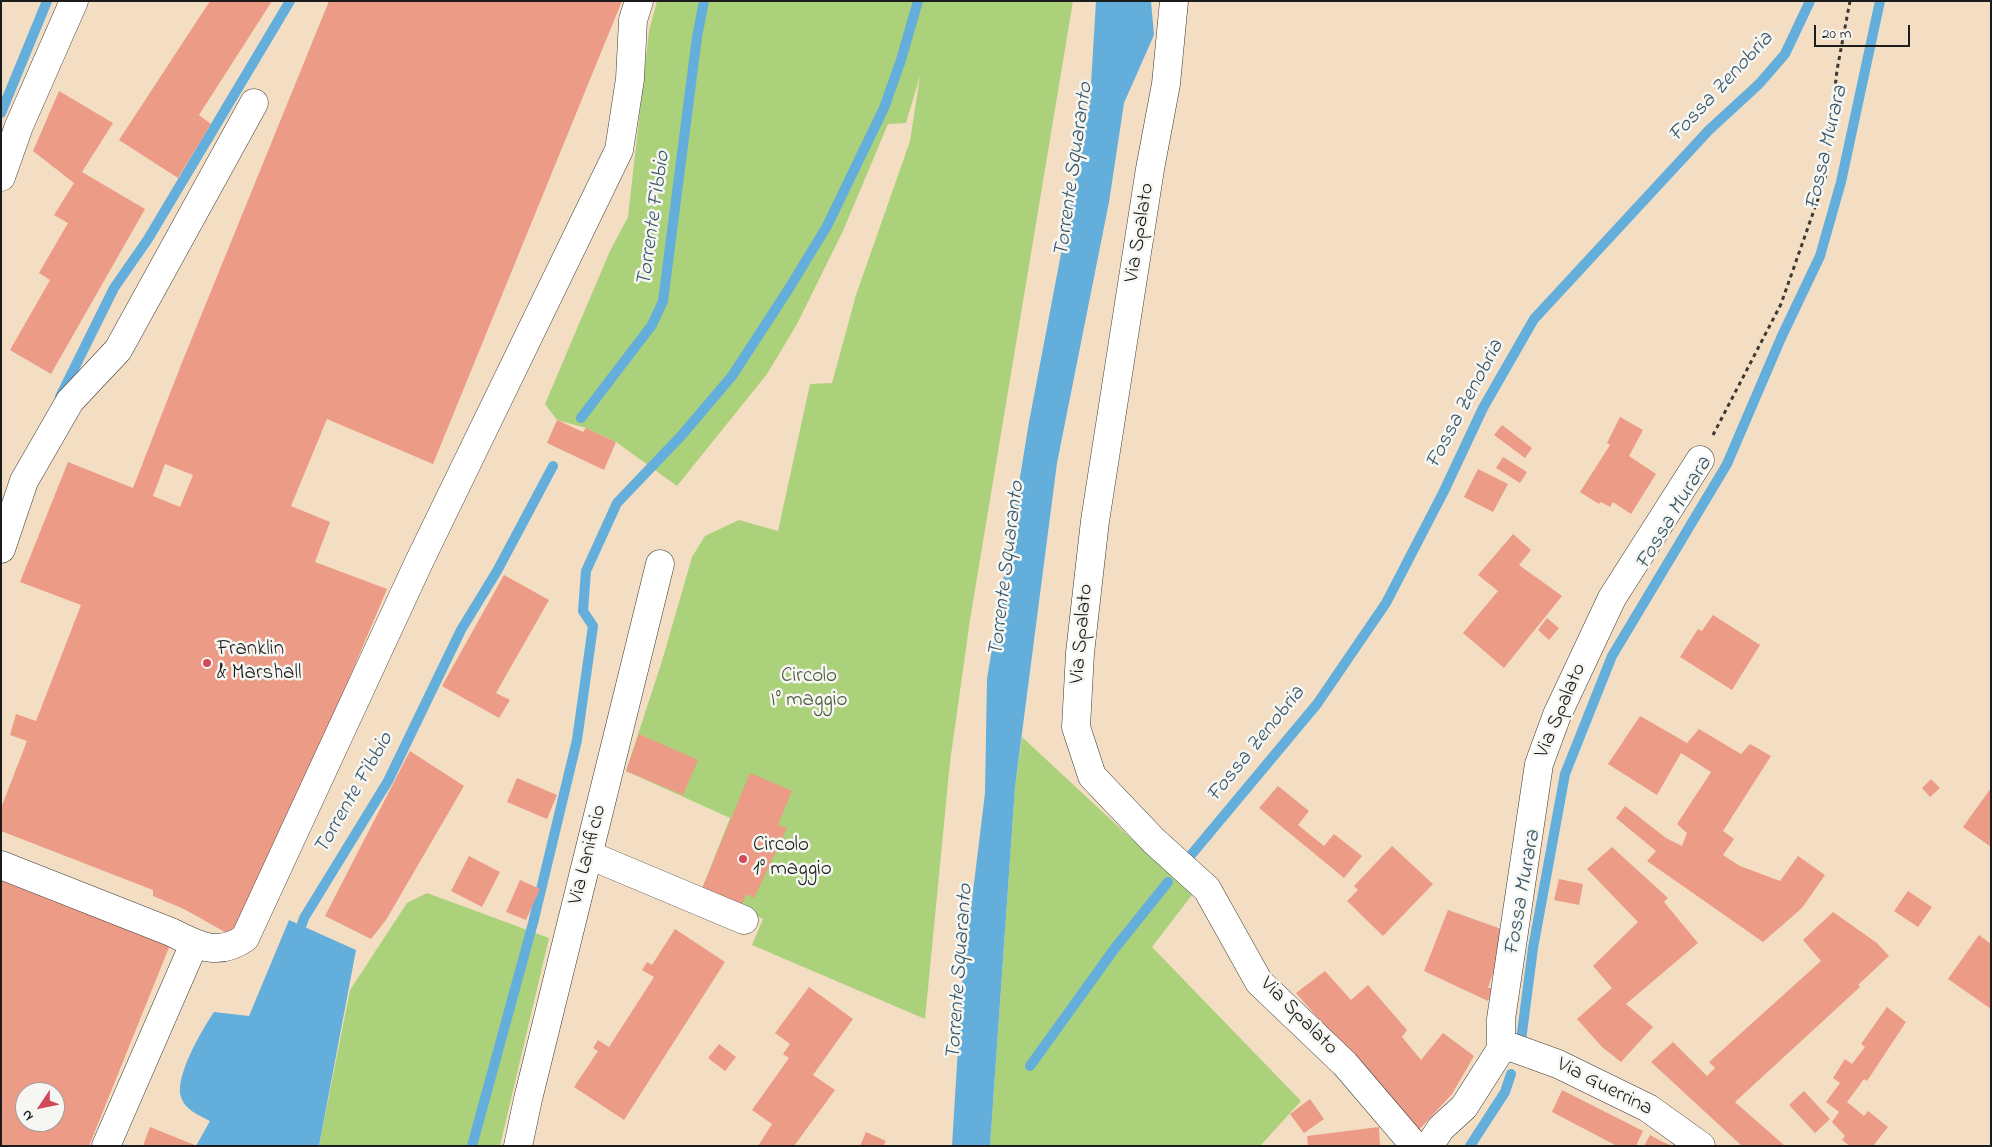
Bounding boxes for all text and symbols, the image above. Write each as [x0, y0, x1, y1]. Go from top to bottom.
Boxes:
scale bar [1817, 15, 1913, 47]
text: 20 m [1822, 23, 1851, 45]
water label: Fossa Zenobria [1664, 27, 1780, 149]
water label: Torrente Squaranto [1050, 81, 1100, 259]
water label: Fossa Murara [1801, 83, 1855, 213]
water label: Torrente Fibbio [632, 150, 678, 288]
street label: Via Spalato [1121, 181, 1161, 285]
water label: Fossa Zenobria [1421, 336, 1511, 474]
water label: Fossa Murara [1631, 453, 1719, 575]
water label: Torrente Squaranto [984, 480, 1032, 658]
street label: Via Spalato [1066, 583, 1100, 685]
place label: Franklin & Marshall [217, 638, 302, 688]
marker: Franklin & Marshall [201, 657, 213, 669]
street label: Via Spalato [1531, 660, 1593, 762]
park label: Circolo I° maggio [770, 665, 848, 715]
water label: Fossa Zenobria [1202, 682, 1312, 808]
water label: Torrente Fibbio [309, 728, 401, 860]
street label: Via Lanificio [564, 802, 614, 908]
water label: Fossa Murara [1500, 828, 1548, 958]
place label: Circolo 1° maggio [753, 834, 832, 884]
marker: Circolo 1° maggio [737, 853, 749, 865]
water label: Torrente Squaranto [942, 883, 980, 1061]
street label: Via Spalato [1254, 973, 1342, 1061]
street label: Via Guerrina [1552, 1053, 1656, 1123]
north arrow [15, 1082, 65, 1132]
text: N [17, 1105, 39, 1125]

